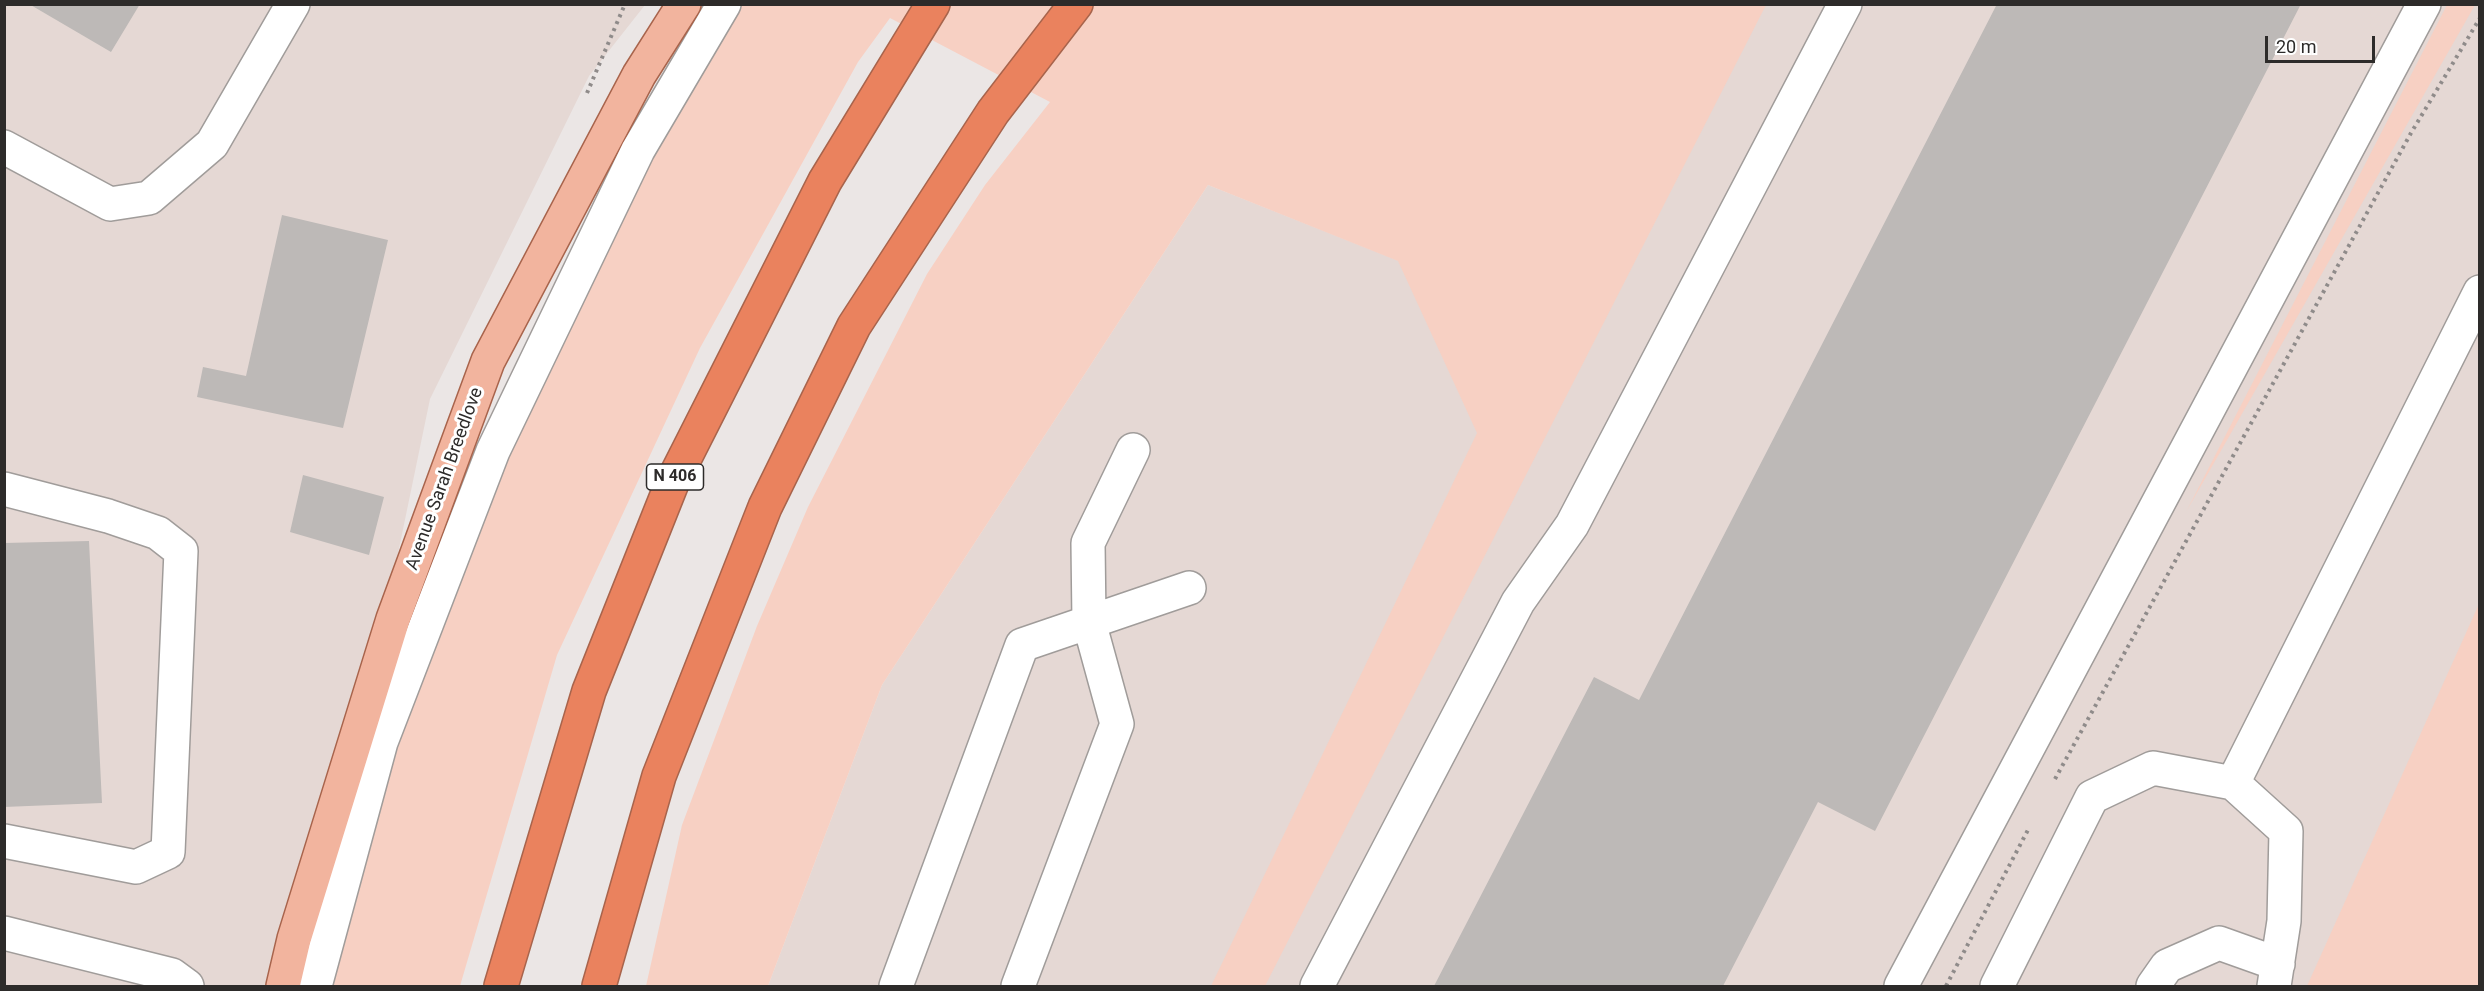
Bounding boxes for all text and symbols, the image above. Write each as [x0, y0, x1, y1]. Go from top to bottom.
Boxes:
scale bar [2268, 24, 2378, 62]
text: 20 m [2276, 36, 2316, 57]
street label: Avenue Sarah Breedlove [402, 385, 488, 573]
road number: N 406 [646, 464, 704, 490]

